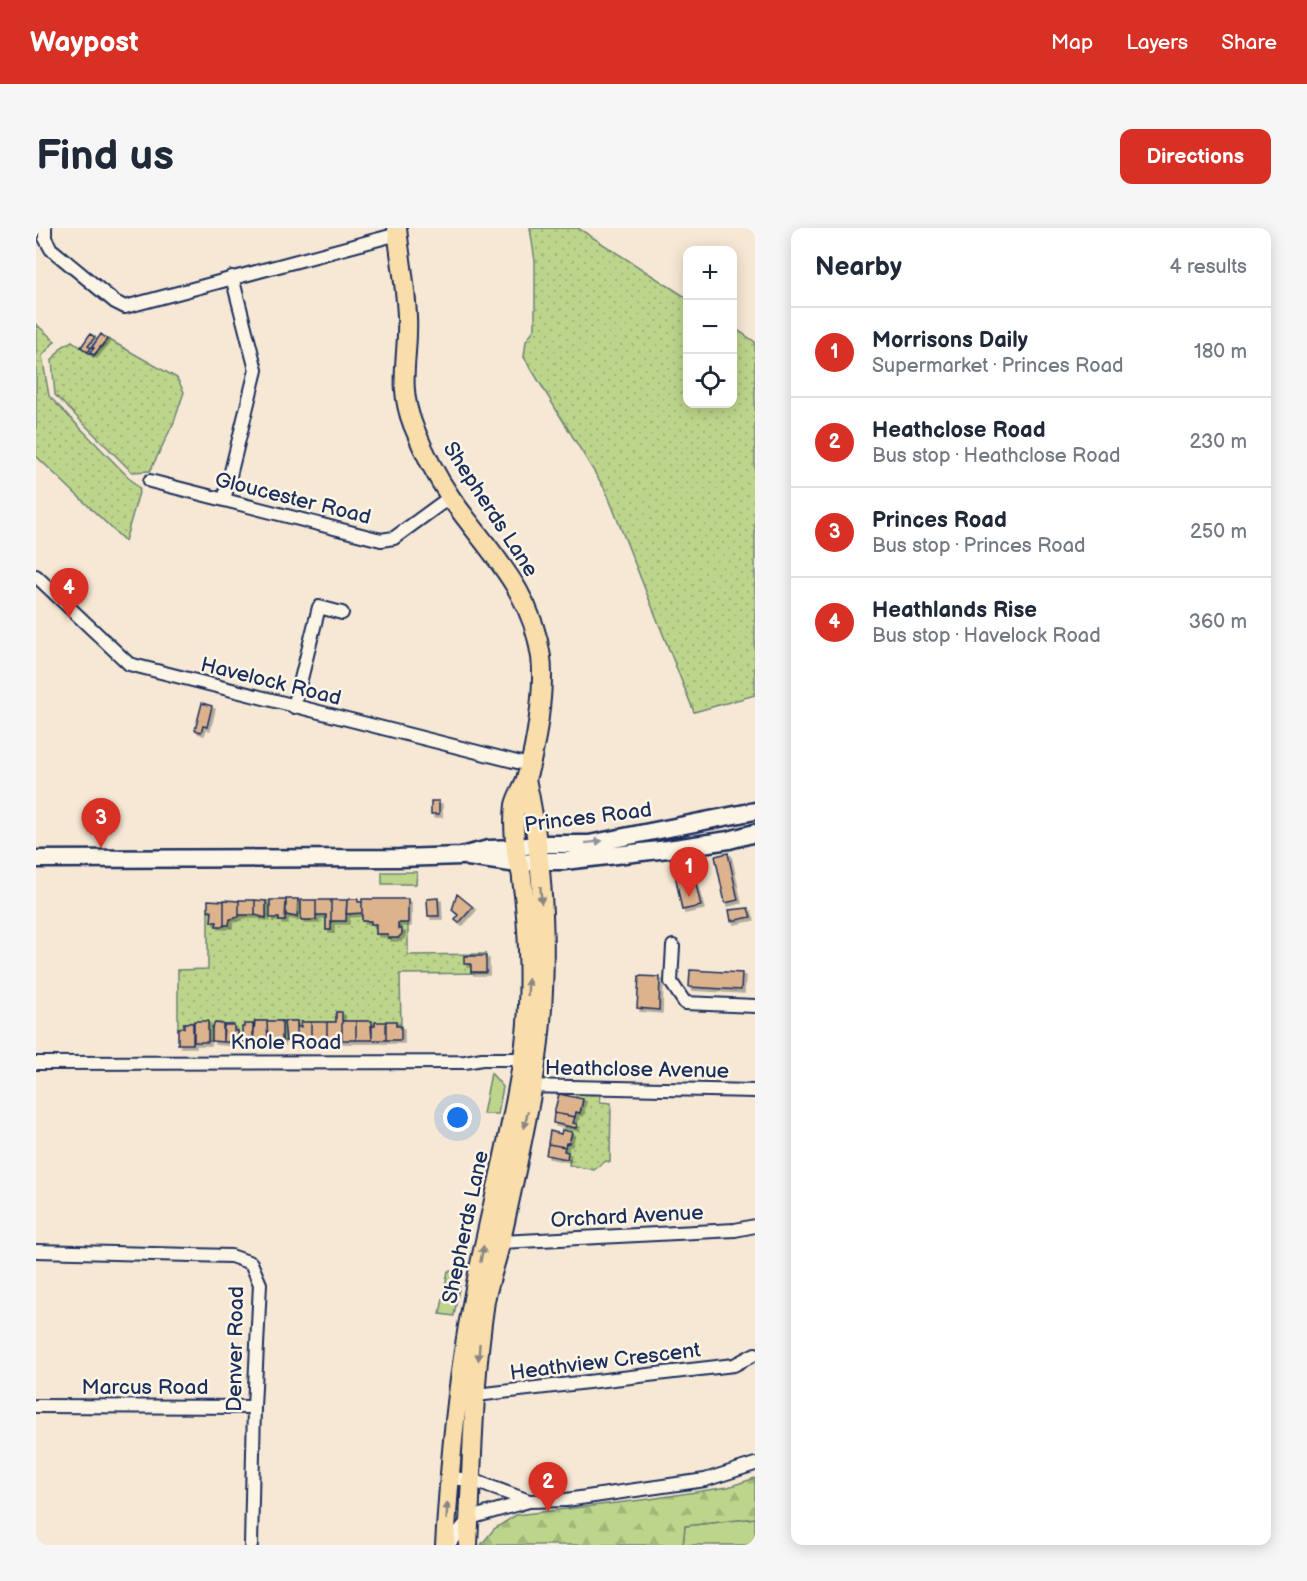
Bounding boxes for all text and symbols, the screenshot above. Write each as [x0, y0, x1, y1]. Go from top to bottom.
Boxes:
text: Waypost [30, 26, 139, 59]
text: Map [1051, 30, 1093, 55]
text: Layers [1126, 30, 1188, 55]
text: Share [1221, 30, 1277, 55]
button: Directions [1120, 129, 1271, 184]
text: Find us [36, 131, 174, 182]
map controls [683, 246, 737, 408]
button: + [683, 246, 737, 300]
text: Nearby [815, 252, 902, 283]
text: 4 results [1169, 255, 1247, 279]
button: − [683, 300, 737, 354]
text: Morrisons Daily [872, 327, 1028, 354]
text: 1 [830, 340, 839, 364]
text: 180 m [1194, 340, 1247, 364]
button: locate [683, 354, 737, 408]
text: Supermarket · Princes Road [872, 354, 1123, 378]
text: Heathclose Road [872, 417, 1046, 444]
text: 2 [829, 430, 840, 454]
text: 230 m [1190, 430, 1247, 454]
street label: Shepherds Lane [438, 437, 544, 581]
text: Bus stop · Heathclose Road [872, 444, 1120, 468]
street label: Gloucester Road [212, 467, 374, 530]
text: Princes Road [872, 507, 1007, 534]
text: 3 [829, 520, 840, 544]
text: 250 m [1190, 520, 1247, 544]
text: Bus stop · Princes Road [872, 534, 1086, 558]
pin: 4 [50, 568, 88, 618]
text: Heathlands Rise [872, 597, 1037, 624]
text: 4 [829, 610, 840, 634]
text: 360 m [1189, 610, 1247, 634]
text: Bus stop · Havelock Road [872, 624, 1101, 648]
street label: Havelock Road [198, 652, 344, 711]
street label: Princes Road [523, 797, 653, 838]
pin: 3 [82, 798, 120, 848]
one-way arrow [585, 838, 604, 847]
pin: 1 [670, 848, 708, 897]
one-way arrow [536, 886, 546, 905]
one-way arrow [523, 978, 533, 997]
street label: Knole Road [231, 1030, 341, 1055]
street label: Heathclose Avenue [545, 1055, 729, 1084]
your location [443, 1103, 472, 1132]
one-way arrow [521, 1111, 530, 1130]
street label: Shepherds Lane [437, 1148, 494, 1306]
street label: Orchard Avenue [550, 1200, 704, 1233]
one-way arrow [478, 1244, 487, 1263]
street label: Denver Road [222, 1286, 249, 1412]
street label: Heathview Crescent [508, 1337, 702, 1386]
one-way arrow [474, 1343, 484, 1362]
street label: Marcus Road [82, 1375, 208, 1400]
pin: 2 [528, 1462, 568, 1512]
one-way arrow [443, 1502, 452, 1521]

